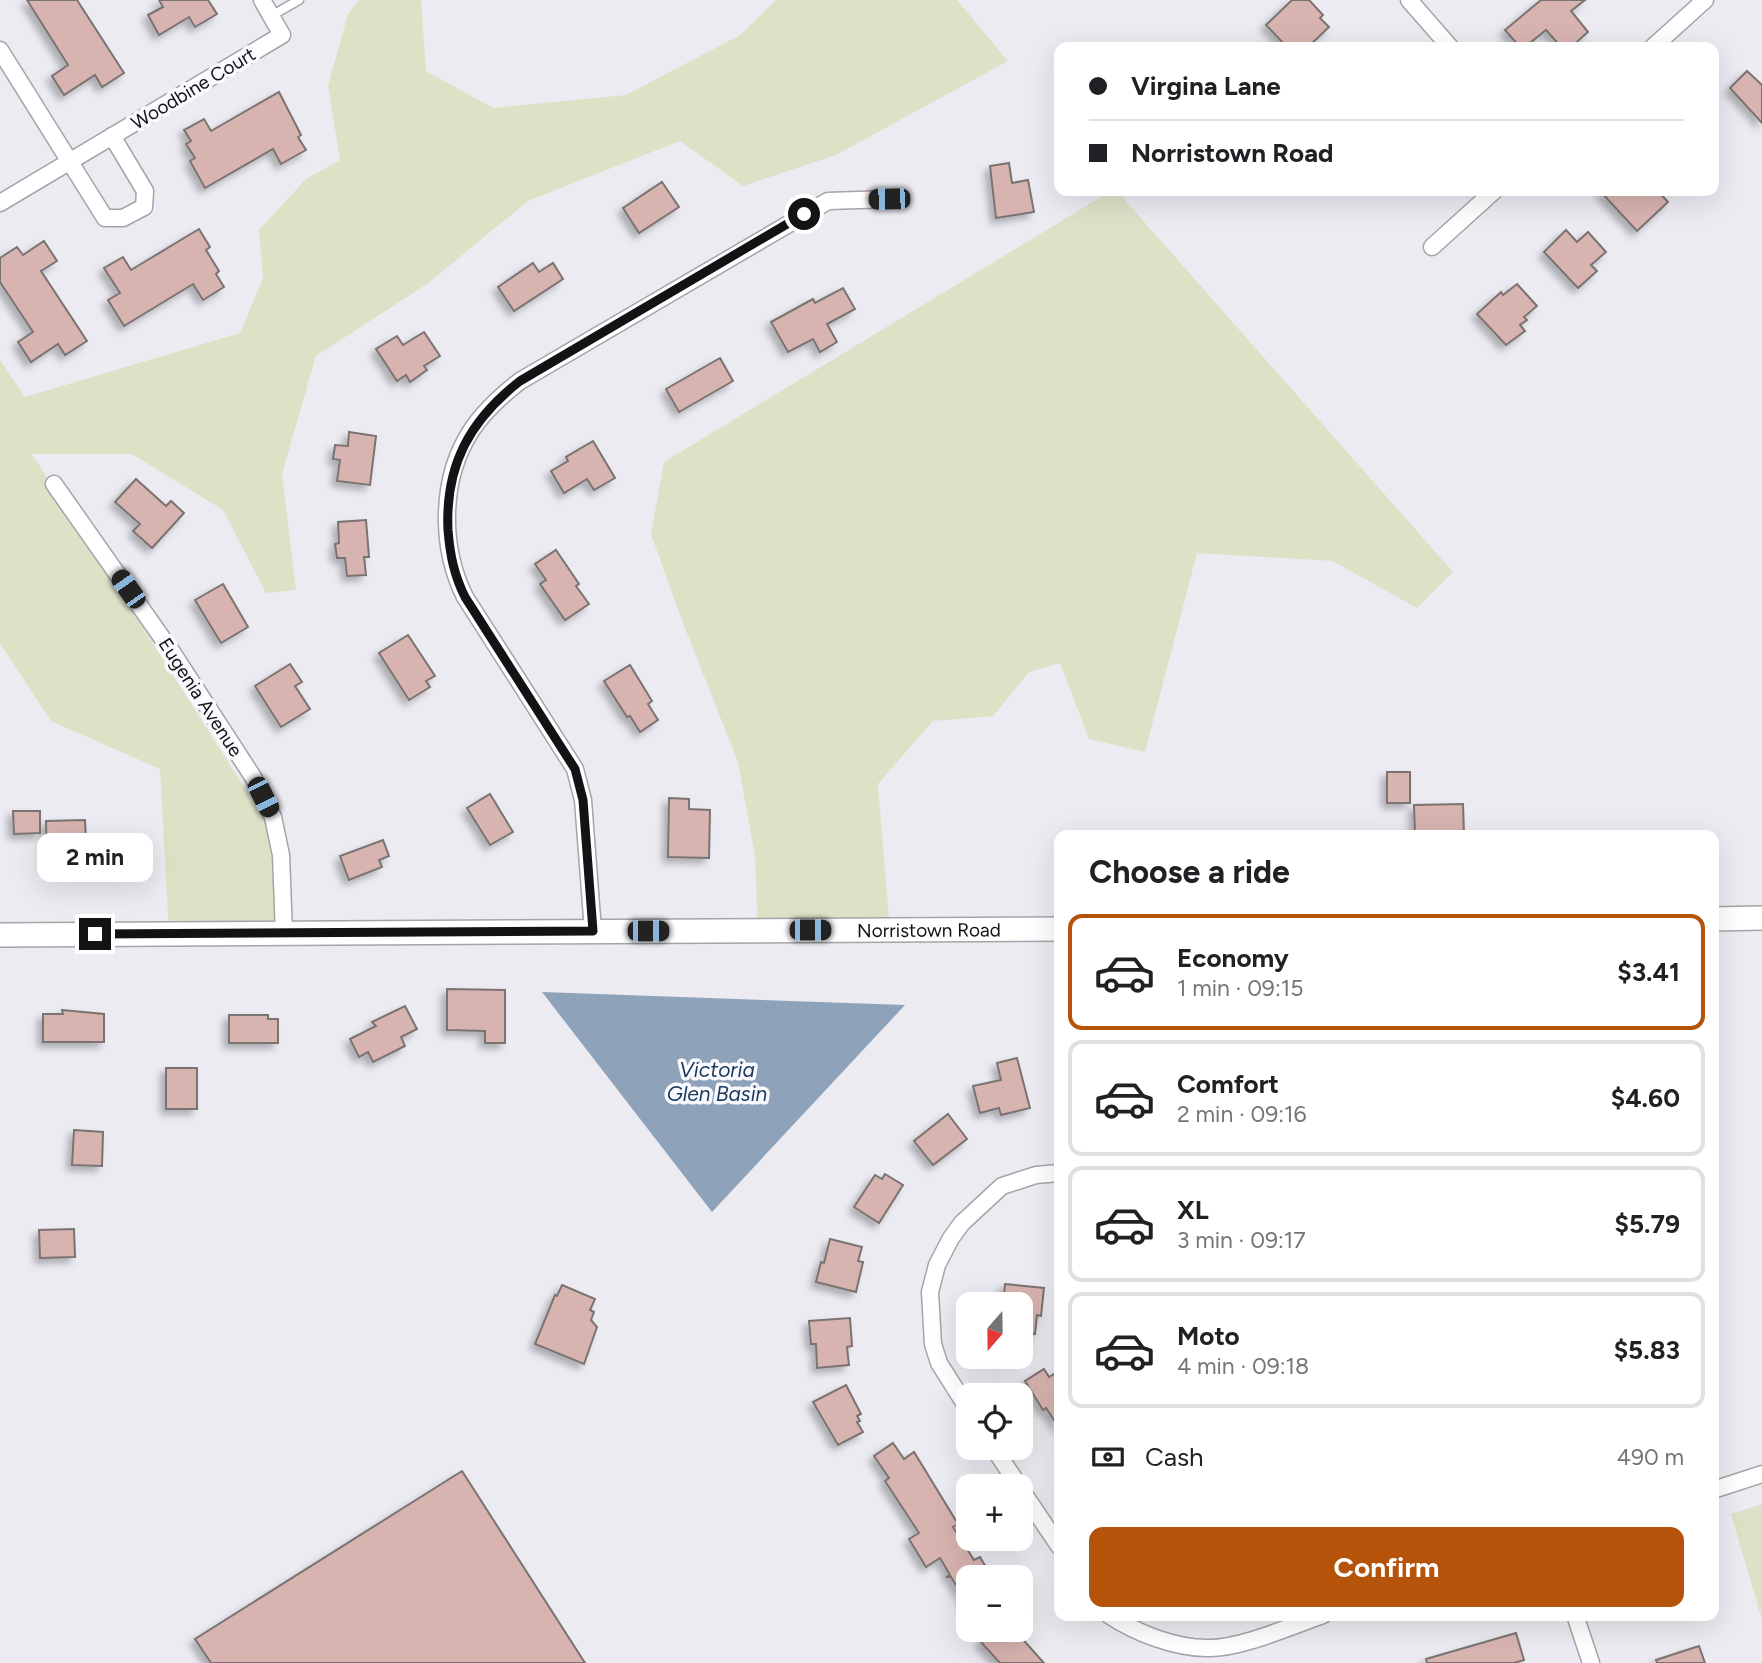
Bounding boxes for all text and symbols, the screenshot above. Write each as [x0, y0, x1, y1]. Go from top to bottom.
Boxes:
street label: Woodbine Court [127, 42, 260, 135]
text: Virgina Lane [1131, 70, 1281, 102]
text: Norristown Road [1131, 137, 1333, 169]
car [868, 188, 911, 210]
route start [788, 198, 820, 230]
car [108, 566, 149, 612]
street label: Eugenia Avenue [154, 634, 248, 761]
car [245, 774, 282, 820]
callout: 2 min [37, 832, 153, 881]
text: 2 min [66, 843, 124, 871]
text: Choose a ride [1089, 853, 1290, 891]
route end [79, 918, 111, 950]
street label: Norristown Road [857, 918, 1001, 942]
car [790, 920, 832, 941]
car [628, 921, 670, 942]
icon: car [1093, 941, 1156, 1004]
text: Economy [1177, 942, 1289, 974]
text: $3.41 [1617, 956, 1680, 988]
text: 1 min · 09:15 [1177, 974, 1303, 1002]
water label: Victoria Glen Basin [667, 1057, 768, 1106]
icon: car [1093, 1067, 1156, 1130]
text: Comfort [1177, 1068, 1279, 1100]
text: $4.60 [1611, 1082, 1680, 1114]
text: 2 min · 09:16 [1177, 1100, 1307, 1128]
icon: car [1093, 1193, 1156, 1256]
text: XL [1177, 1194, 1209, 1226]
text: $5.79 [1615, 1208, 1680, 1240]
text: 3 min · 09:17 [1177, 1226, 1306, 1254]
north arrow [956, 1292, 1032, 1368]
map controls [956, 1292, 1033, 1642]
icon: car [1093, 1319, 1156, 1382]
text: Moto [1177, 1320, 1240, 1352]
text: $5.83 [1614, 1334, 1680, 1366]
text: 4 min · 09:18 [1177, 1352, 1309, 1380]
button: locate [956, 1383, 1033, 1460]
icon: cash [1089, 1438, 1127, 1476]
text: Cash [1145, 1441, 1204, 1473]
text: 490 m [1617, 1443, 1684, 1471]
button: + [956, 1474, 1033, 1551]
button: Confirm [1089, 1527, 1684, 1607]
button: − [956, 1565, 1033, 1642]

